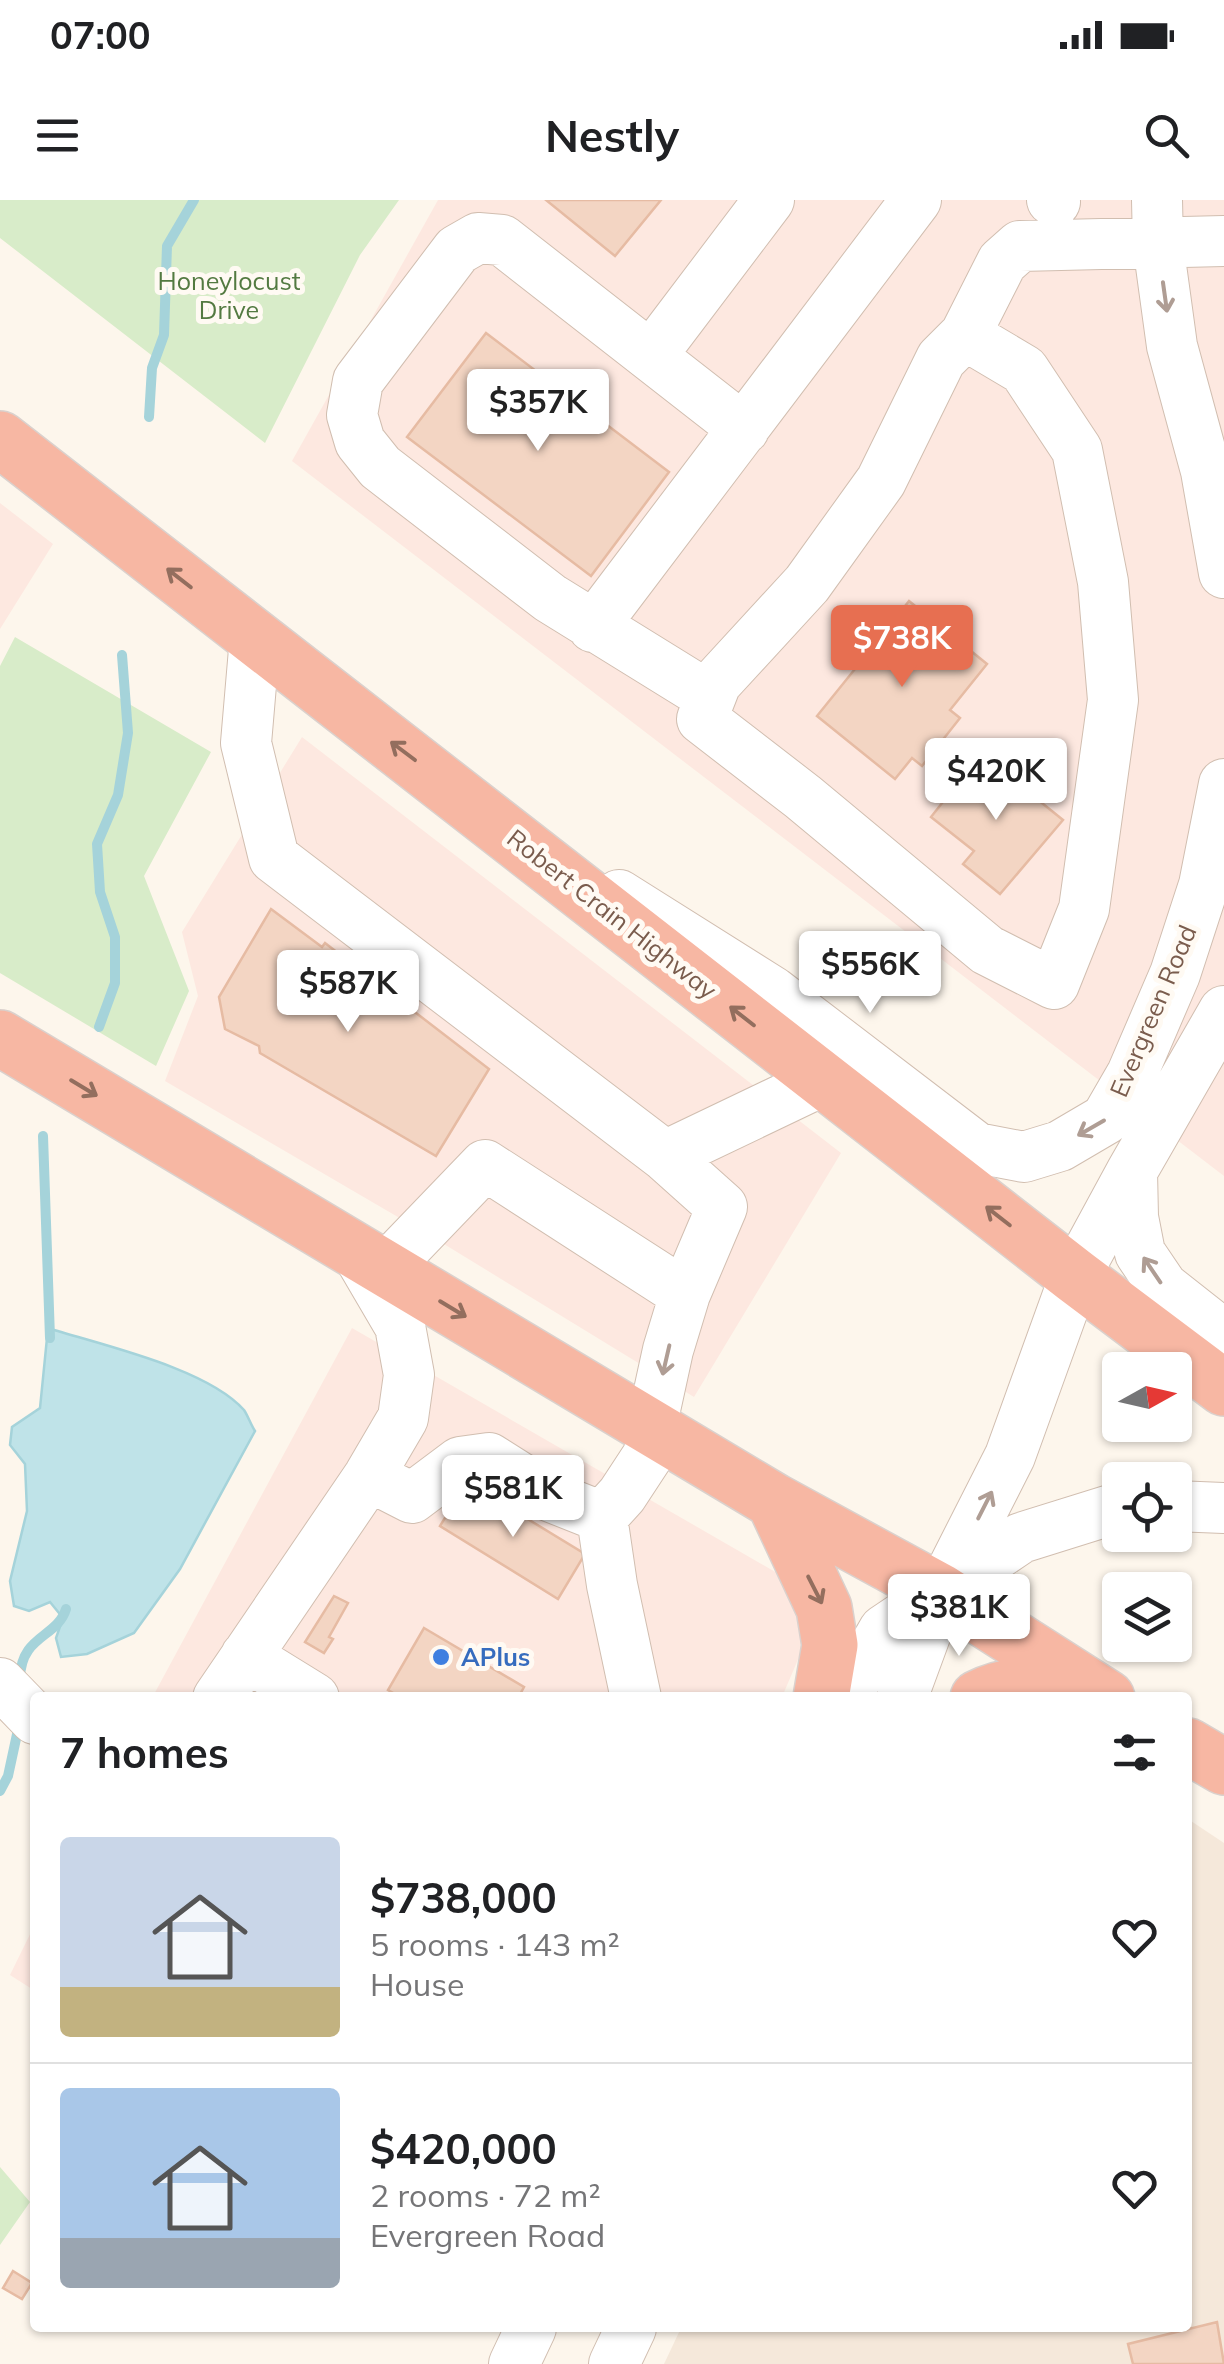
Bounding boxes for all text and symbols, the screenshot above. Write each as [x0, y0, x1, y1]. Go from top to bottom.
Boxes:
text: 07:00 [50, 11, 151, 59]
text: Nestly [545, 107, 679, 163]
icon: menu [30, 108, 85, 163]
icon: search [1139, 108, 1194, 163]
park label: Honeylocust Drive [158, 265, 301, 325]
one-way arrow [1157, 280, 1175, 313]
pin: $357K [468, 369, 608, 454]
text: $357K [489, 381, 587, 421]
one-way arrow [166, 568, 192, 590]
pin: $738K [832, 605, 972, 690]
text: $738K [853, 617, 951, 657]
pin: $420K [926, 738, 1066, 823]
one-way arrow [390, 741, 417, 762]
text: $420K [947, 750, 1045, 790]
street label: Robert Crain Highway [501, 822, 723, 1005]
street label: Evergreen Road [1102, 920, 1203, 1101]
pin: $556K [800, 931, 940, 1016]
text: $556K [821, 943, 919, 983]
pin: $587K [278, 950, 418, 1035]
text: $587K [299, 962, 397, 1002]
one-way arrow [729, 1006, 756, 1027]
one-way arrow [69, 1078, 98, 1098]
one-way arrow [1077, 1118, 1106, 1138]
one-way arrow [985, 1206, 1011, 1228]
one-way arrow [1142, 1257, 1163, 1285]
one-way arrow [438, 1299, 467, 1319]
one-way arrow [656, 1343, 674, 1375]
north arrow [1102, 1352, 1192, 1442]
map controls [1102, 1352, 1192, 1662]
pin: $581K [443, 1455, 583, 1540]
button: locate [1102, 1462, 1192, 1552]
text: $581K [464, 1467, 562, 1507]
one-way arrow [976, 1491, 995, 1521]
button: layers [1102, 1572, 1192, 1662]
one-way arrow [807, 1574, 826, 1604]
pin: $381K [889, 1574, 1029, 1659]
text: $381K [910, 1586, 1008, 1626]
place label: APlus [461, 1641, 530, 1672]
marker: APlus [430, 1646, 452, 1668]
icon: filters [1107, 1725, 1162, 1780]
text: 7 homes [60, 1726, 229, 1779]
text: $738,000 [370, 1871, 557, 1924]
icon: home [140, 1877, 260, 1997]
icon: heart [1107, 1910, 1162, 1965]
text: 5 rooms · 143 m² [370, 1924, 620, 1964]
text: House [370, 1964, 465, 2004]
text: $420,000 [370, 2122, 557, 2175]
icon: home [140, 2128, 260, 2248]
icon: heart [1107, 2161, 1162, 2216]
text: 2 rooms · 72 m² [370, 2175, 601, 2215]
text: Evergreen Road [370, 2215, 605, 2255]

